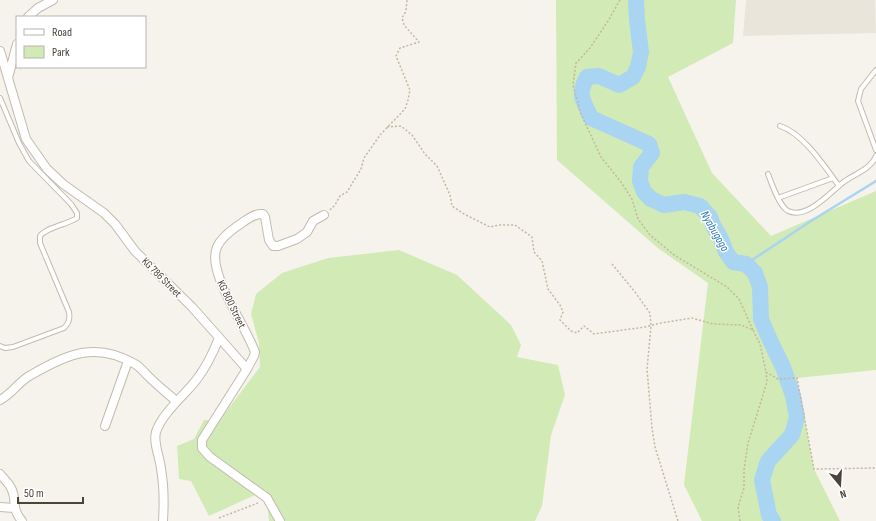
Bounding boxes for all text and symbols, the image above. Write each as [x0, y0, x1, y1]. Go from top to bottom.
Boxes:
legend [16, 16, 146, 68]
text: Road [52, 25, 72, 40]
text: Park [52, 45, 70, 60]
water label: Nyabugogo [697, 208, 732, 254]
street label: KG 786 Street [139, 255, 185, 300]
street label: KG 800 Street [214, 278, 249, 331]
north arrow [820, 465, 860, 505]
scale bar [18, 479, 83, 505]
text: 50 m [24, 486, 44, 501]
text: N [838, 487, 848, 501]

